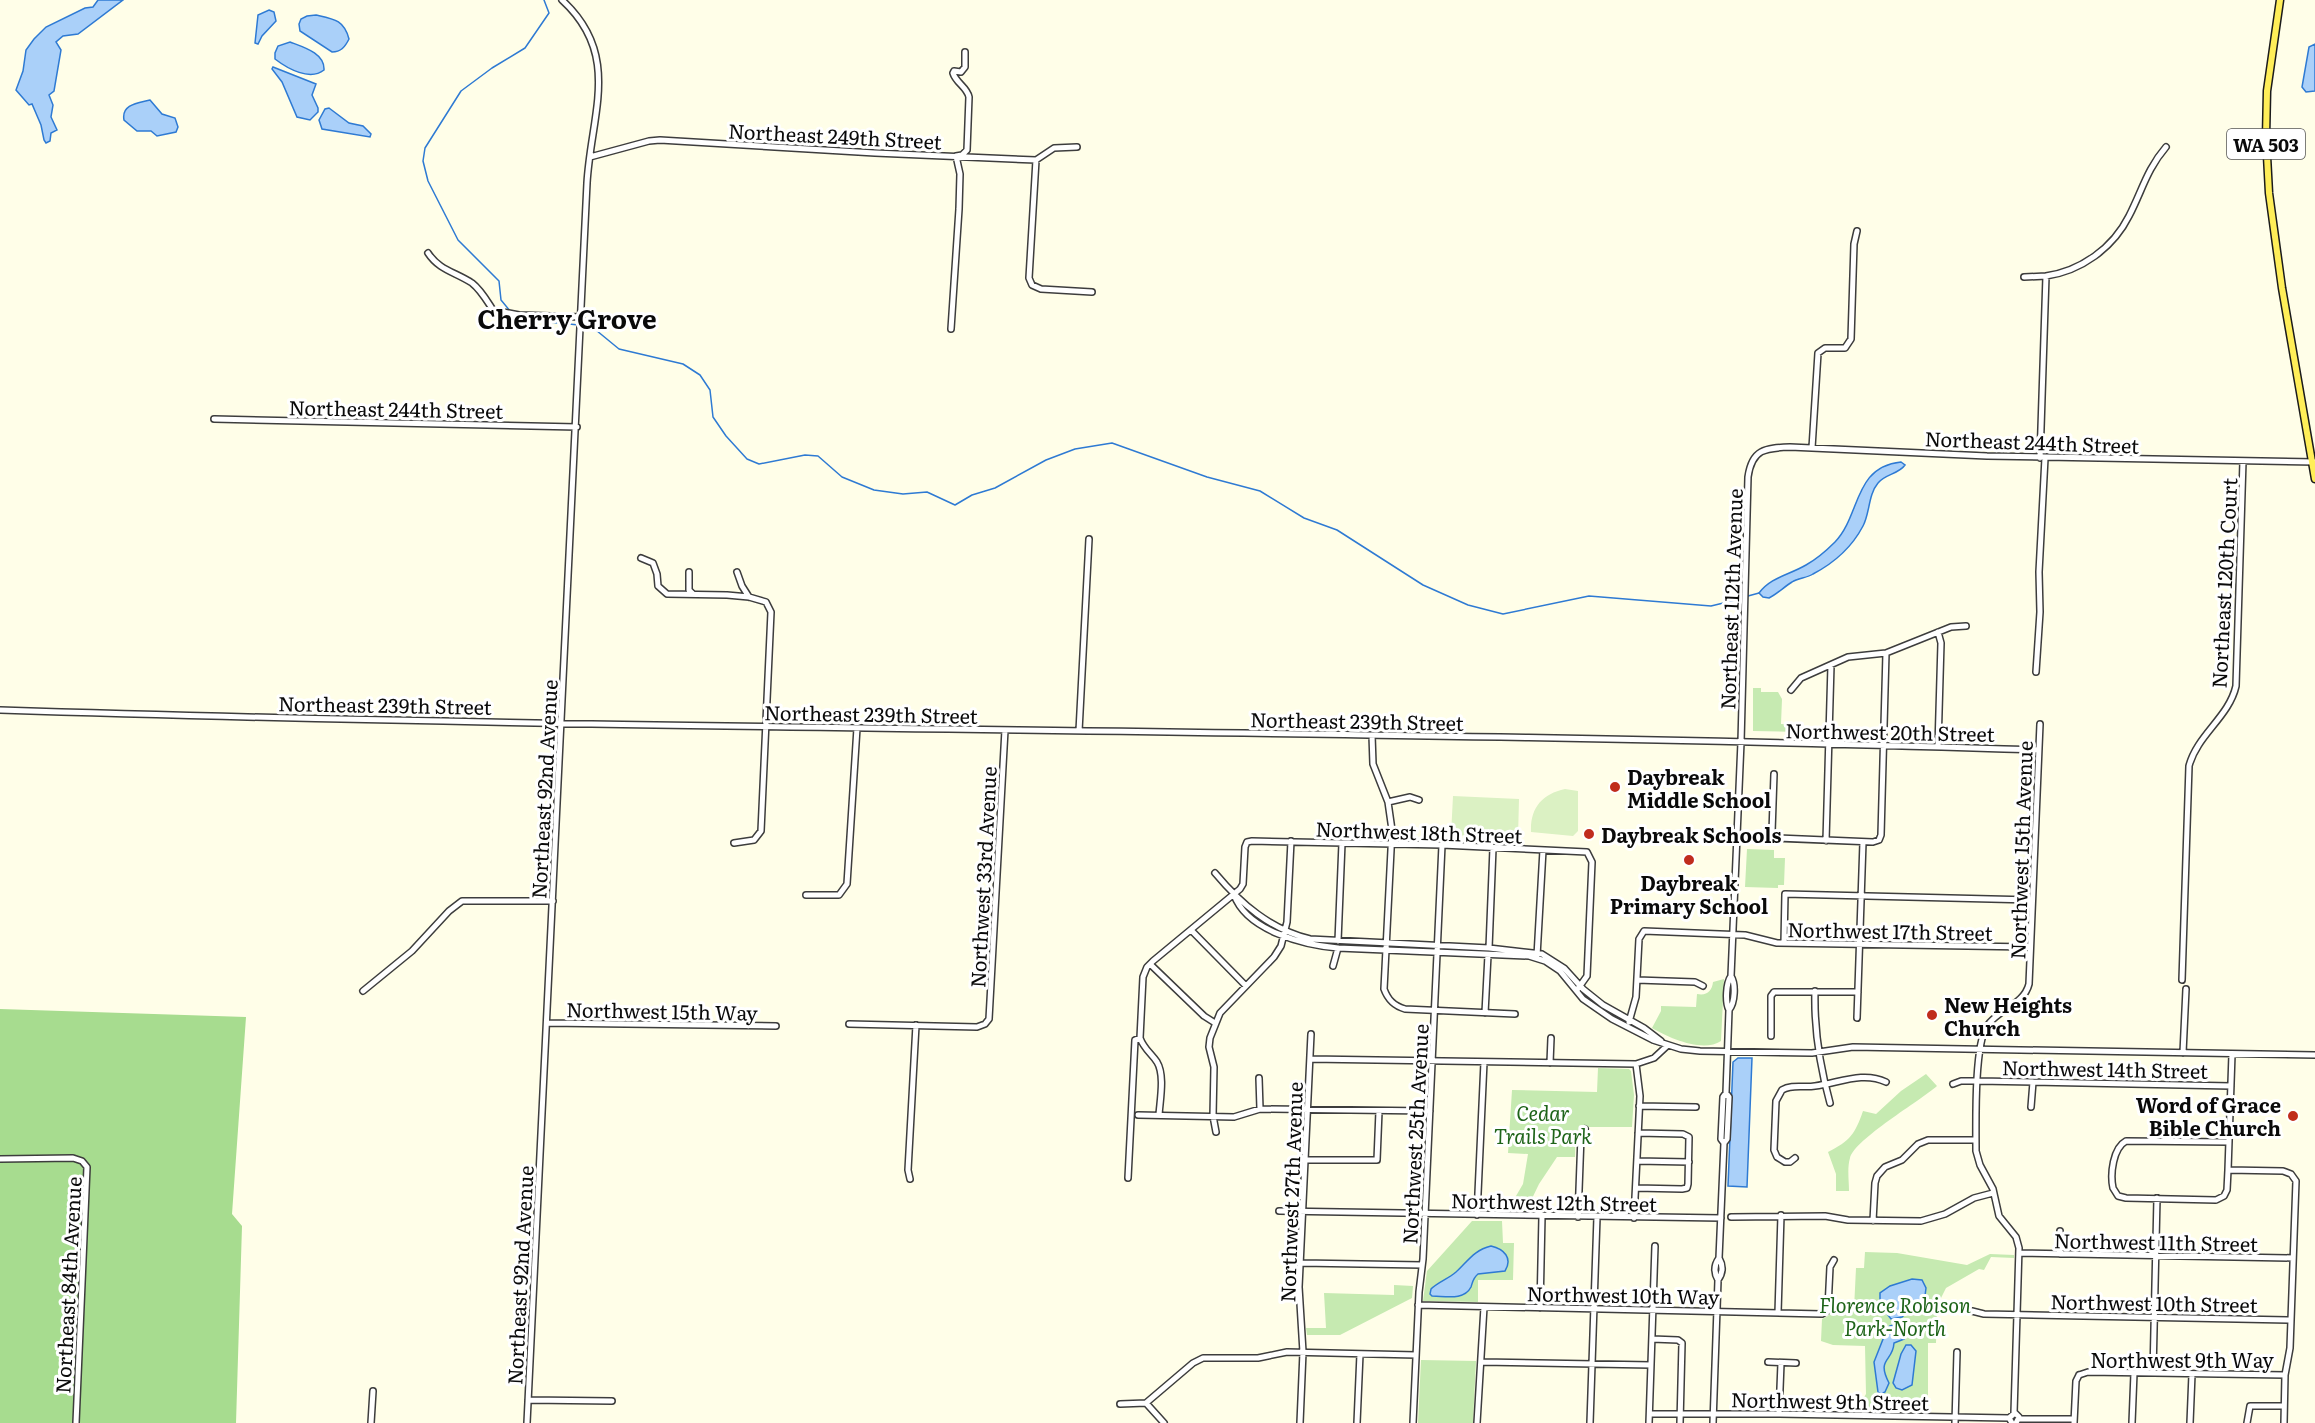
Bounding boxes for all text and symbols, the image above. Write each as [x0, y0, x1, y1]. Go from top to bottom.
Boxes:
street label: Northeast 249th Street [727, 114, 943, 156]
road number: WA 503 [2227, 129, 2305, 159]
district label: Cherry Grove [477, 298, 657, 337]
street label: Northeast 244th Street [289, 391, 503, 425]
street label: Northeast 244th Street [1924, 422, 2140, 460]
street label: Northeast 120th Court [2203, 477, 2243, 689]
street label: Northeast 112th Avenue [1711, 488, 1749, 710]
street label: Northeast 92nd Avenue [522, 679, 564, 899]
street label: Northeast 239th Street [278, 687, 492, 721]
street label: Northeast 239th Street [764, 696, 978, 730]
street label: Northeast 239th Street [1250, 703, 1464, 737]
street label: Northwest 20th Street [1785, 714, 1995, 748]
street label: Northwest 15th Avenue [2001, 740, 2039, 960]
place label: Daybreak Middle School [1627, 761, 1771, 814]
street label: Northwest 33rd Avenue [961, 765, 1003, 989]
marker: Daybreak Middle School [1608, 780, 1622, 794]
street label: Northwest 18th Street [1315, 812, 1523, 850]
place label: Daybreak Schools [1601, 819, 1781, 849]
marker: Daybreak Schools [1582, 827, 1596, 841]
marker: Daybreak Primary School [1682, 853, 1696, 867]
place label: Daybreak Primary School [1610, 867, 1768, 920]
street label: Northwest 17th Street [1787, 913, 1993, 947]
place label: New Heights Church [1944, 989, 2072, 1042]
street label: Northwest 15th Way [566, 993, 758, 1027]
marker: New Heights Church [1925, 1008, 1939, 1022]
street label: Northwest 25th Avenue [1393, 1023, 1435, 1245]
street label: Northwest 14th Street [2002, 1051, 2208, 1085]
street label: Northwest 27th Avenue [1271, 1081, 1309, 1303]
place label: Word of Grace Bible Church [2136, 1089, 2281, 1142]
park label: Cedar Trails Park [1494, 1097, 1592, 1150]
marker: Word of Grace Bible Church [2286, 1109, 2300, 1123]
street label: Northeast 92nd Avenue [498, 1165, 540, 1385]
street label: Northeast 84th Avenue [46, 1176, 88, 1394]
street label: Northwest 12th Street [1451, 1184, 1657, 1218]
street label: Northwest 11th Street [2054, 1224, 2258, 1258]
street label: Northwest 10th Way [1526, 1277, 1720, 1311]
street label: Northwest 10th Street [2050, 1285, 2258, 1319]
park label: Florence Robison Park-North [1819, 1289, 1971, 1342]
street label: Northwest 9th Way [2090, 1344, 2274, 1374]
street label: Northwest 9th Street [1731, 1383, 1929, 1417]

